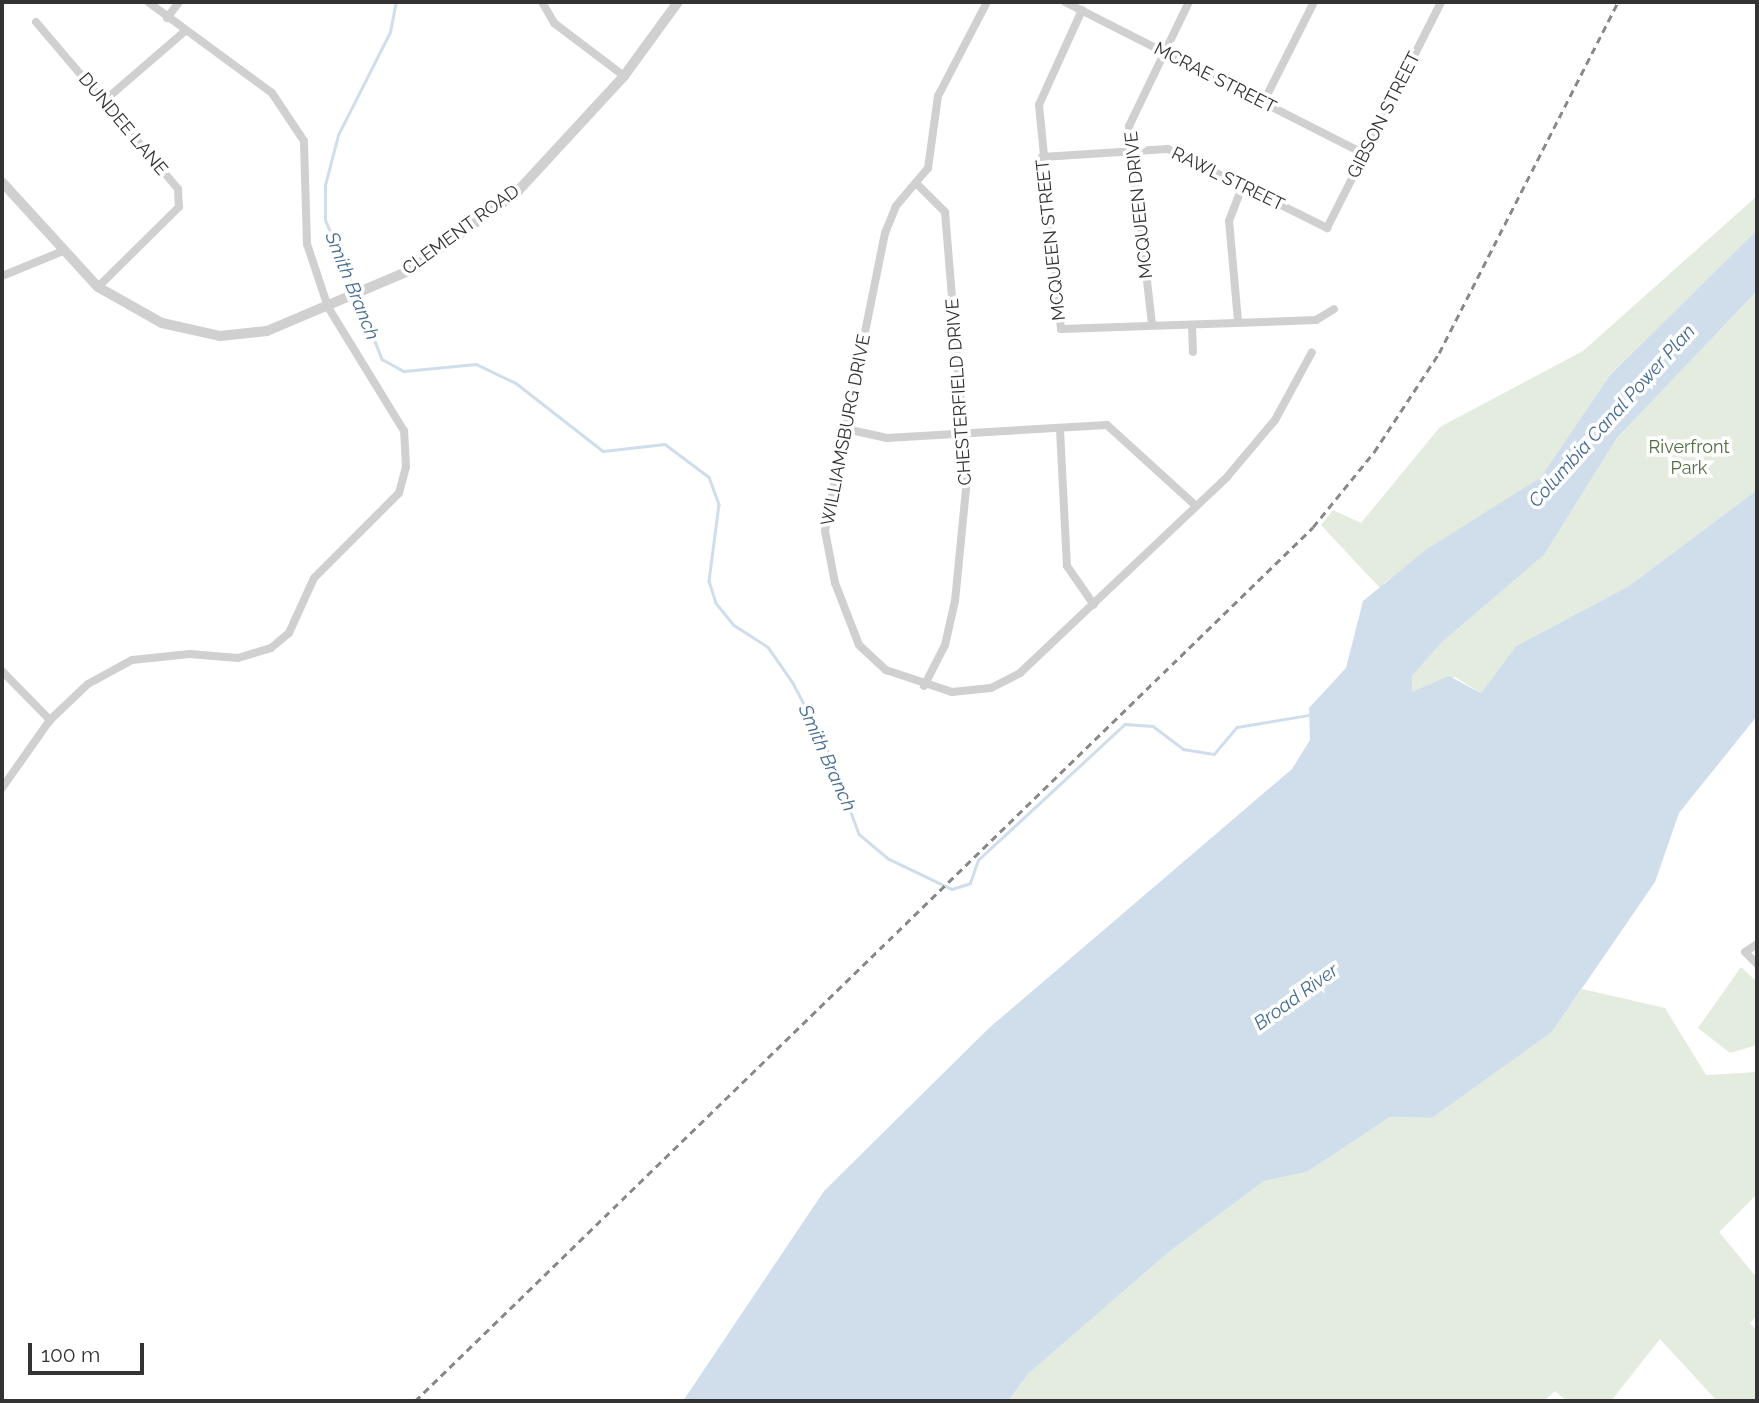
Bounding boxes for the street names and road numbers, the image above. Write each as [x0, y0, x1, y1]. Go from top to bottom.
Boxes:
street label: MCRAE STREET [1150, 38, 1280, 118]
street label: GIBSON STREET [1343, 48, 1425, 182]
street label: DUNDEE LANE [74, 68, 172, 180]
street label: MCQUEEN DRIVE [1121, 130, 1157, 280]
street label: RAWL STREET [1168, 142, 1288, 216]
street label: MCQUEEN STREET [1032, 158, 1070, 322]
street label: CLEMENT ROAD [398, 180, 524, 280]
street label: CHESTERFIELD DRIVE [942, 298, 976, 486]
street label: WILLIAMSBURG DRIVE [817, 332, 875, 528]

